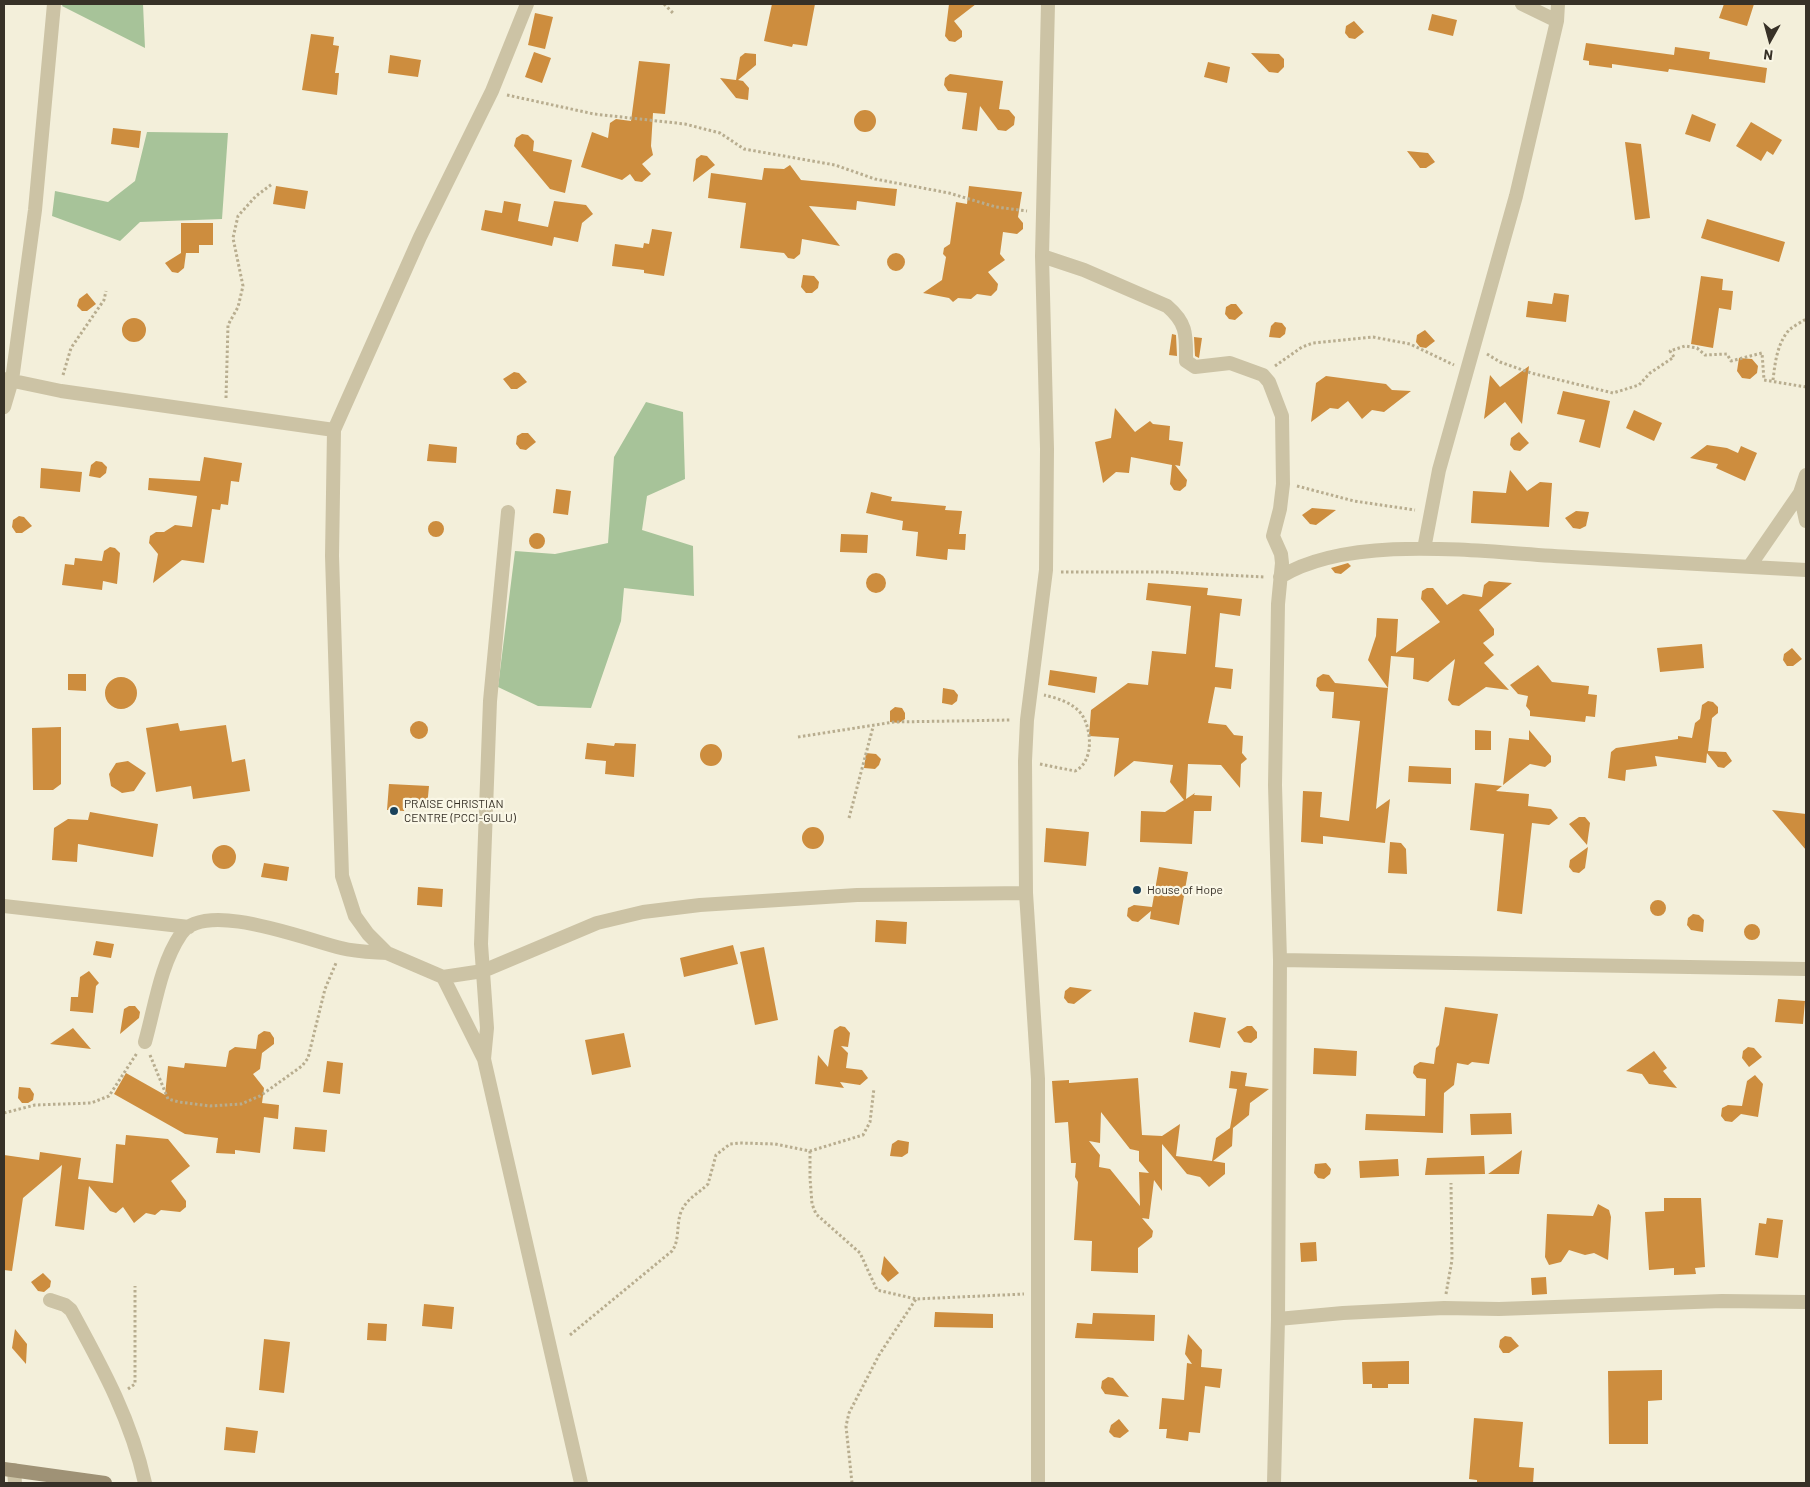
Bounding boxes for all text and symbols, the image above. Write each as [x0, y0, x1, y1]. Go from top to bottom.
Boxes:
north arrow [1745, 15, 1795, 65]
text: N [1762, 46, 1774, 64]
place label: PRAISE CHRISTIAN CENTRE (PCCI-GULU) [404, 797, 516, 825]
marker: PRAISE CHRISTIAN CENTRE (PCCI-GULU) [388, 805, 400, 817]
place label: House of Hope [1147, 883, 1223, 897]
marker: House of Hope [1131, 884, 1143, 896]

